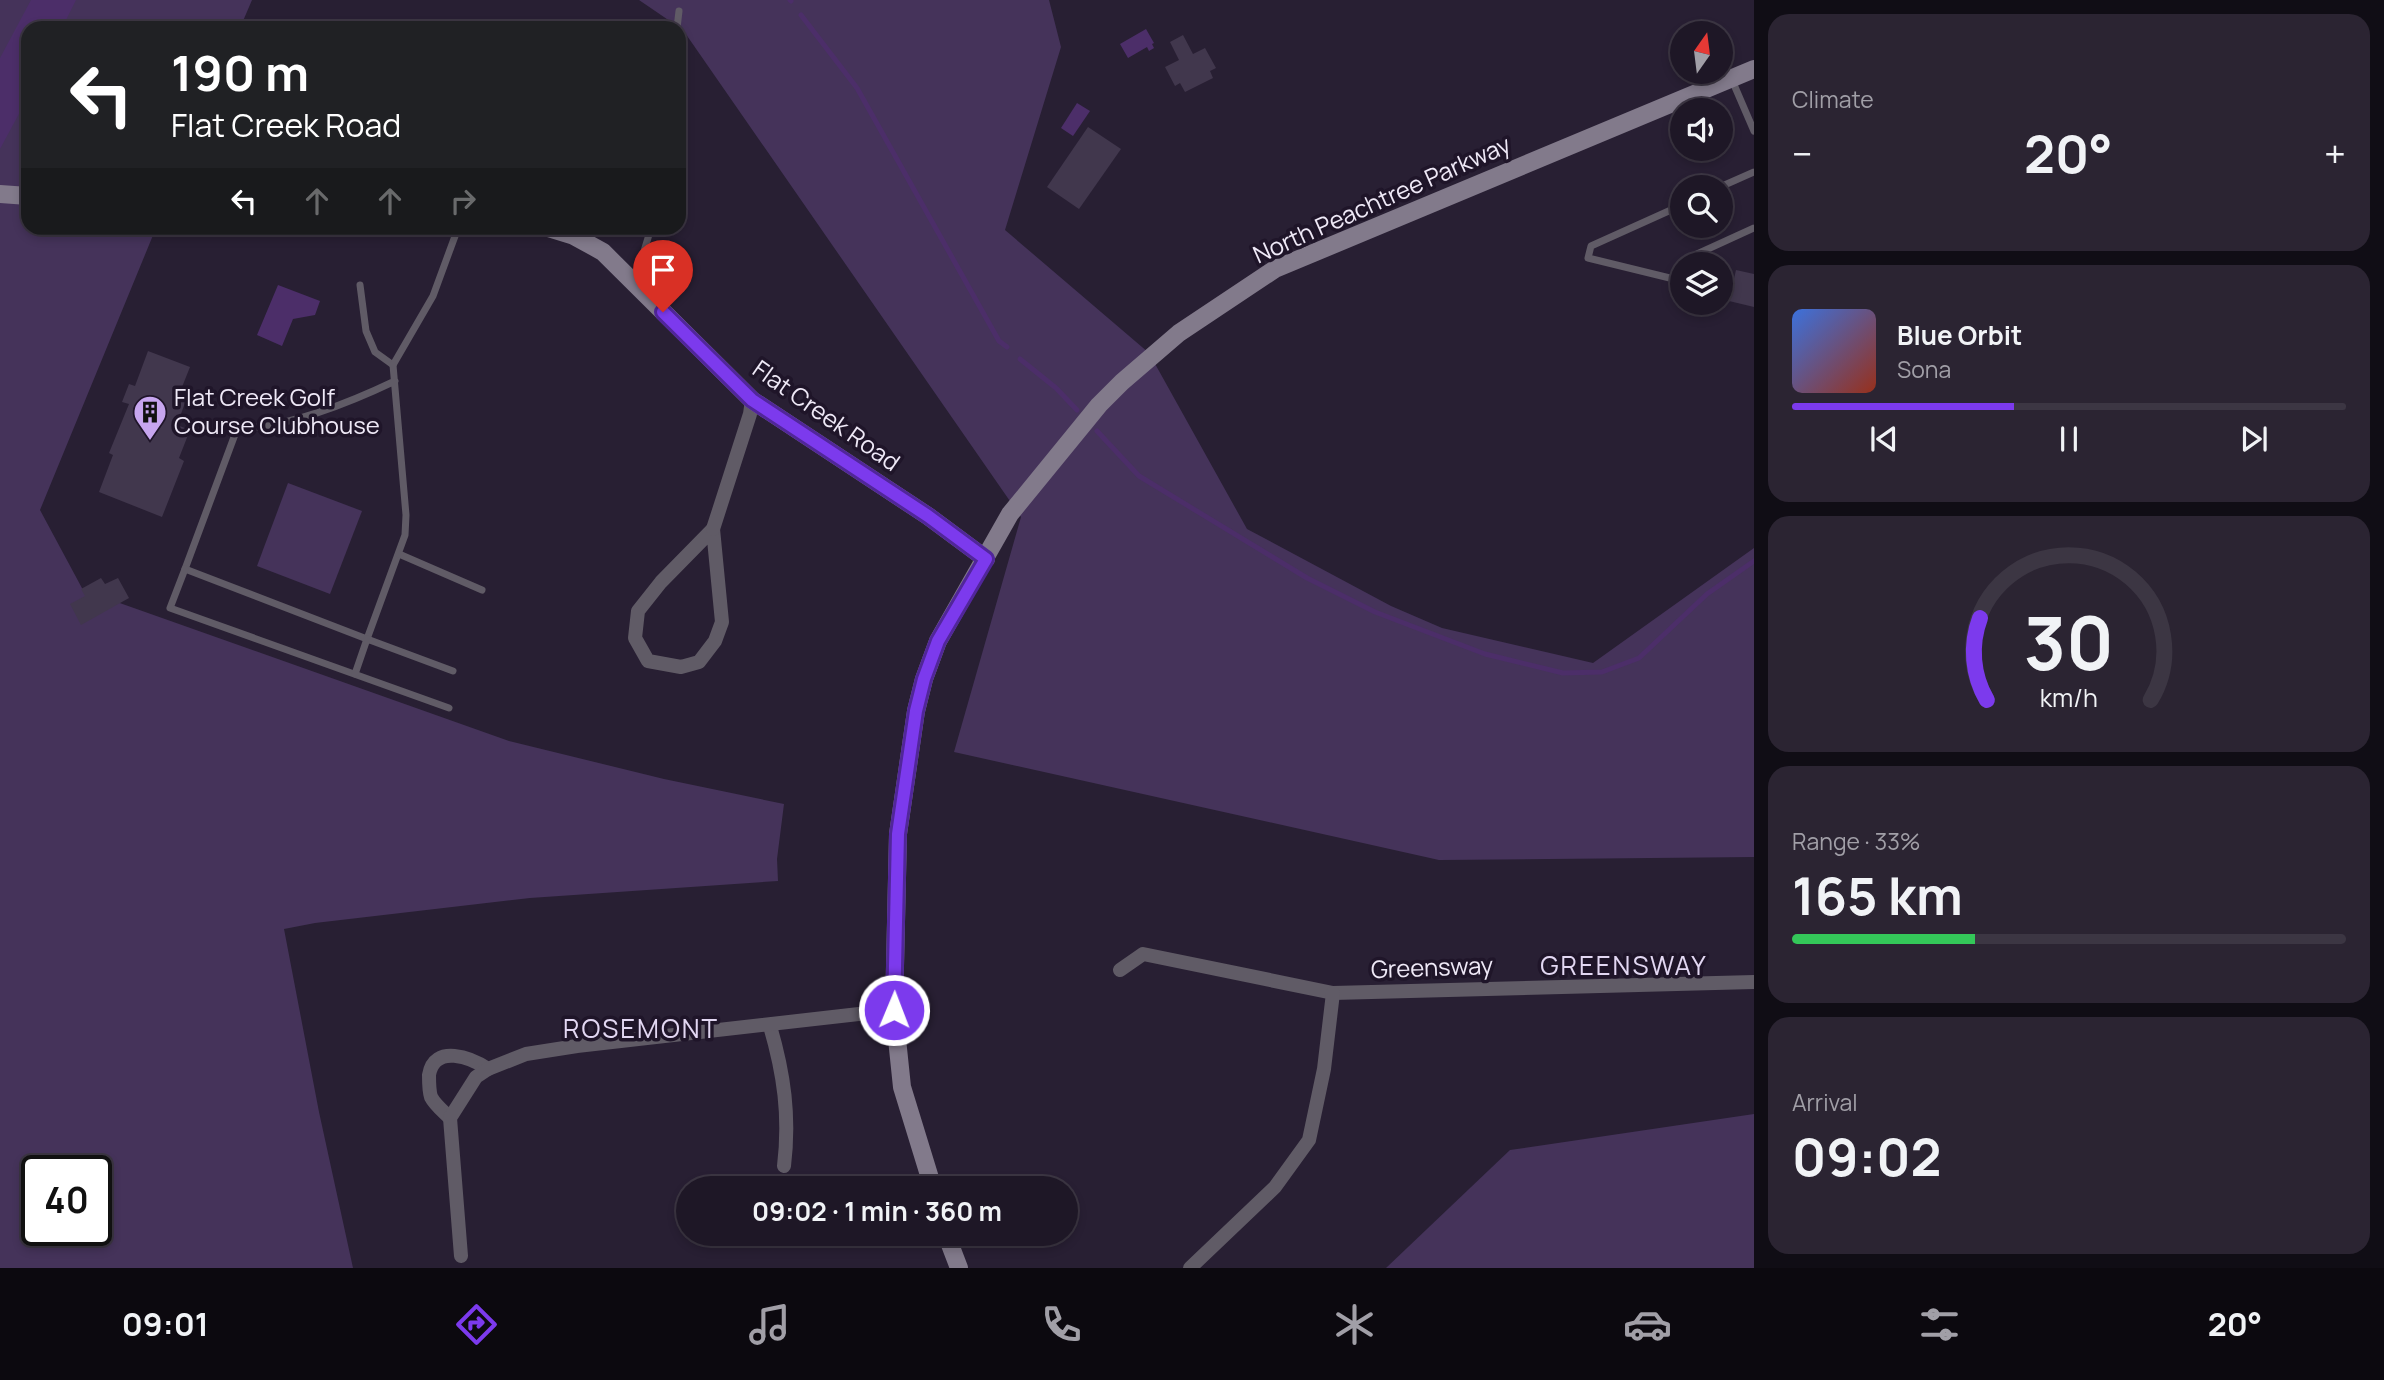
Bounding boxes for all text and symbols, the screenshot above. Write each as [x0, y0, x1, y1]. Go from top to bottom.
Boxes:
north arrow [1670, 21, 1732, 84]
map controls [1670, 21, 1733, 315]
text: 190 m [171, 39, 309, 106]
icon: left [56, 49, 147, 140]
text: Climate [1792, 83, 1874, 115]
button: sound [1670, 98, 1733, 161]
text: Flat Creek Road [171, 103, 401, 147]
text: 20° [2024, 118, 2113, 189]
street label: North Peachtree Parkway [1247, 127, 1516, 270]
text: − [1792, 127, 1813, 179]
text: + [2324, 127, 2346, 179]
button: search [1670, 175, 1733, 238]
icon: left [225, 182, 263, 220]
icon: ahead [298, 182, 336, 220]
icon: ahead [371, 182, 409, 220]
icon: right [444, 182, 482, 220]
pin [633, 240, 693, 312]
icon: arrive [644, 251, 682, 289]
button: layers [1670, 252, 1733, 315]
text: Blue Orbit [1897, 317, 2022, 353]
street label: Flat Creek Road [747, 352, 907, 478]
text: Sona [1897, 353, 1951, 385]
place label: Flat Creek Golf Course Clubhouse [174, 380, 380, 441]
building icon: Flat Creek Golf Course Clubhouse [131, 393, 169, 442]
icon: previous [1865, 420, 1903, 458]
icon: pause [2050, 420, 2088, 458]
icon: next [2235, 420, 2273, 458]
text: 30 [2024, 592, 2114, 692]
text: km/h [2040, 680, 2098, 715]
text: Range · 33% [1792, 825, 1921, 857]
text: 165 km [1792, 860, 1963, 931]
district label: GREENSWAY [1540, 947, 1708, 983]
street label: Greensway [1370, 948, 1494, 985]
position arrow [857, 973, 931, 1047]
district label: ROSEMONT [563, 1010, 719, 1046]
text: Arrival [1792, 1086, 1858, 1118]
text: 09:02 [1792, 1121, 1942, 1192]
speed limit sign: 40 [21, 1155, 112, 1246]
text: 09:02 · 1 min · 360 m [752, 1193, 1002, 1229]
icon: directions [452, 1300, 501, 1349]
icon: music [745, 1300, 794, 1349]
icon: phone [1037, 1300, 1086, 1349]
icon: climate [1330, 1300, 1379, 1349]
icon: car [1623, 1300, 1672, 1349]
icon: filters [1915, 1300, 1964, 1349]
text: 09:01 [122, 1302, 209, 1346]
text: 20° [2208, 1302, 2262, 1346]

